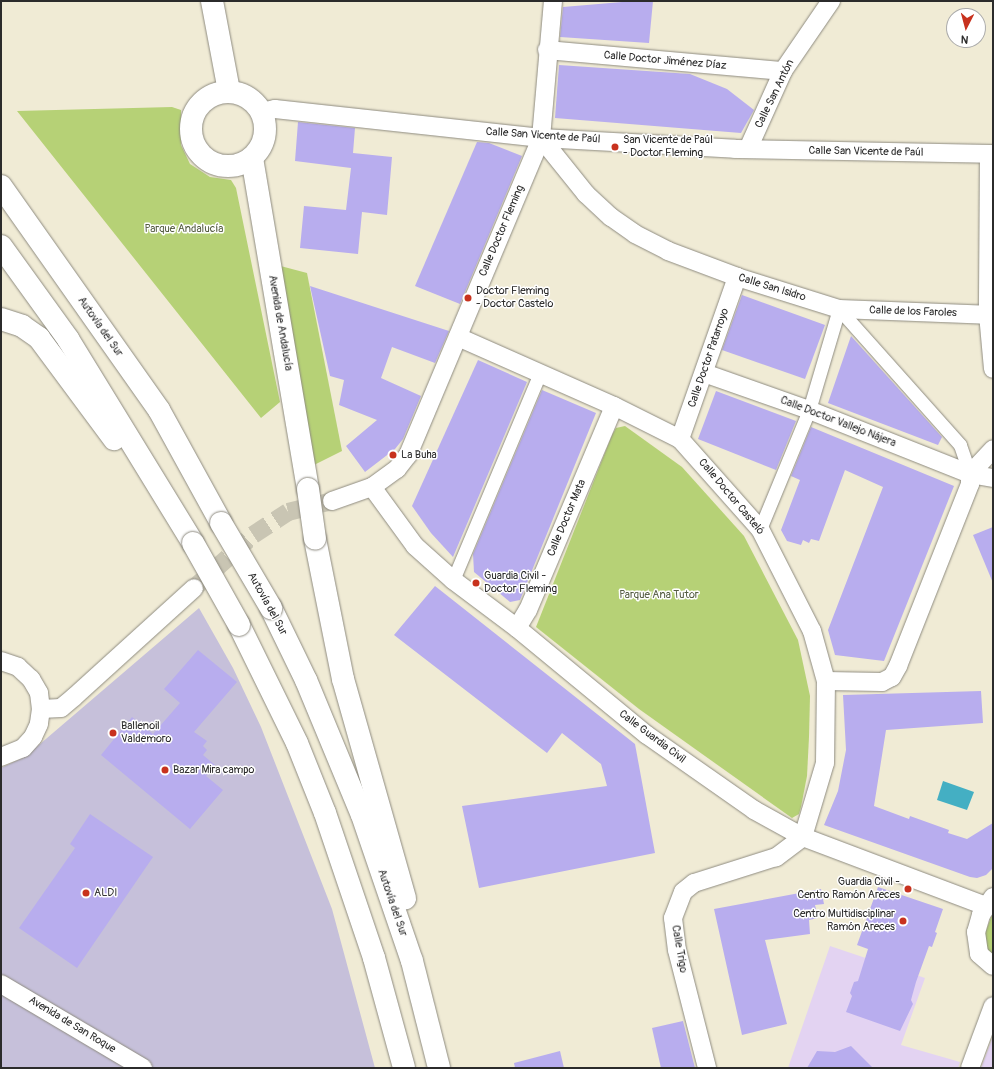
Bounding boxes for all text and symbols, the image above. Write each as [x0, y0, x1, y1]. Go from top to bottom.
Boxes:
north arrow [946, 8, 986, 48]
text: N [960, 33, 969, 46]
street label: Calle Doctor Jiménez Díaz [603, 49, 727, 73]
street label: Calle San Antón [753, 58, 797, 130]
street label: Calle San Vicente de Paúl [485, 125, 601, 147]
place label: San Vicente de Paúl - Doctor Fleming [623, 134, 713, 160]
marker: San Vicente de Paúl - Doctor Fleming [610, 142, 620, 152]
street label: Calle San Vicente de Paúl [808, 144, 924, 160]
street label: Calle Doctor Fleming [477, 183, 527, 279]
park label: Parque Andalucía [145, 222, 223, 236]
street label: Calle San Isidro [737, 271, 807, 305]
street label: Avenida de Andalucía [265, 274, 295, 372]
place label: Doctor Fleming - Doctor Castelo [476, 285, 553, 311]
marker: Doctor Fleming - Doctor Castelo [463, 293, 473, 303]
street label: Autovía del Sur [75, 295, 125, 359]
street label: Calle de los Faroles [869, 304, 957, 320]
street label: Calle Doctor Patarroyo [686, 307, 732, 409]
street label: Calle Doctor Vallejo Nájera [778, 394, 898, 450]
place label: La Buha [401, 448, 437, 462]
marker: La Buha [388, 450, 398, 460]
street label: Calle Doctor Casteló [695, 456, 767, 538]
street label: Calle Doctor Mata [545, 478, 589, 558]
street label: Autovía del Sur [244, 570, 290, 638]
place label: Guardia Civil - Doctor Fleming [484, 570, 557, 596]
marker: Guardia Civil - Doctor Fleming [471, 578, 481, 588]
park label: Parque Ana Tutor [619, 588, 699, 602]
street label: Calle Guardia Civil [616, 708, 688, 766]
place label: Ballenoil Valdemoro [121, 720, 171, 746]
marker: Ballenoil Valdemoro [108, 728, 118, 738]
place label: Bazar Mira campo [173, 763, 254, 777]
marker: Bazar Mira campo [160, 765, 170, 775]
street label: Autovía del Sur [374, 868, 410, 938]
place label: Guardia Civil - Centro Ramón Areces [797, 876, 900, 902]
marker: Guardia Civil - Centro Ramón Areces [903, 884, 913, 894]
place label: ALDI [94, 886, 117, 900]
marker: ALDI [81, 888, 91, 898]
place label: Centro Multidisciplinar Ramón Areces [793, 908, 895, 934]
marker: Centro Multidisciplinar Ramón Areces [898, 916, 908, 926]
street label: Calle Trigo [668, 924, 690, 974]
street label: Avenida de San Roque [26, 994, 118, 1056]

